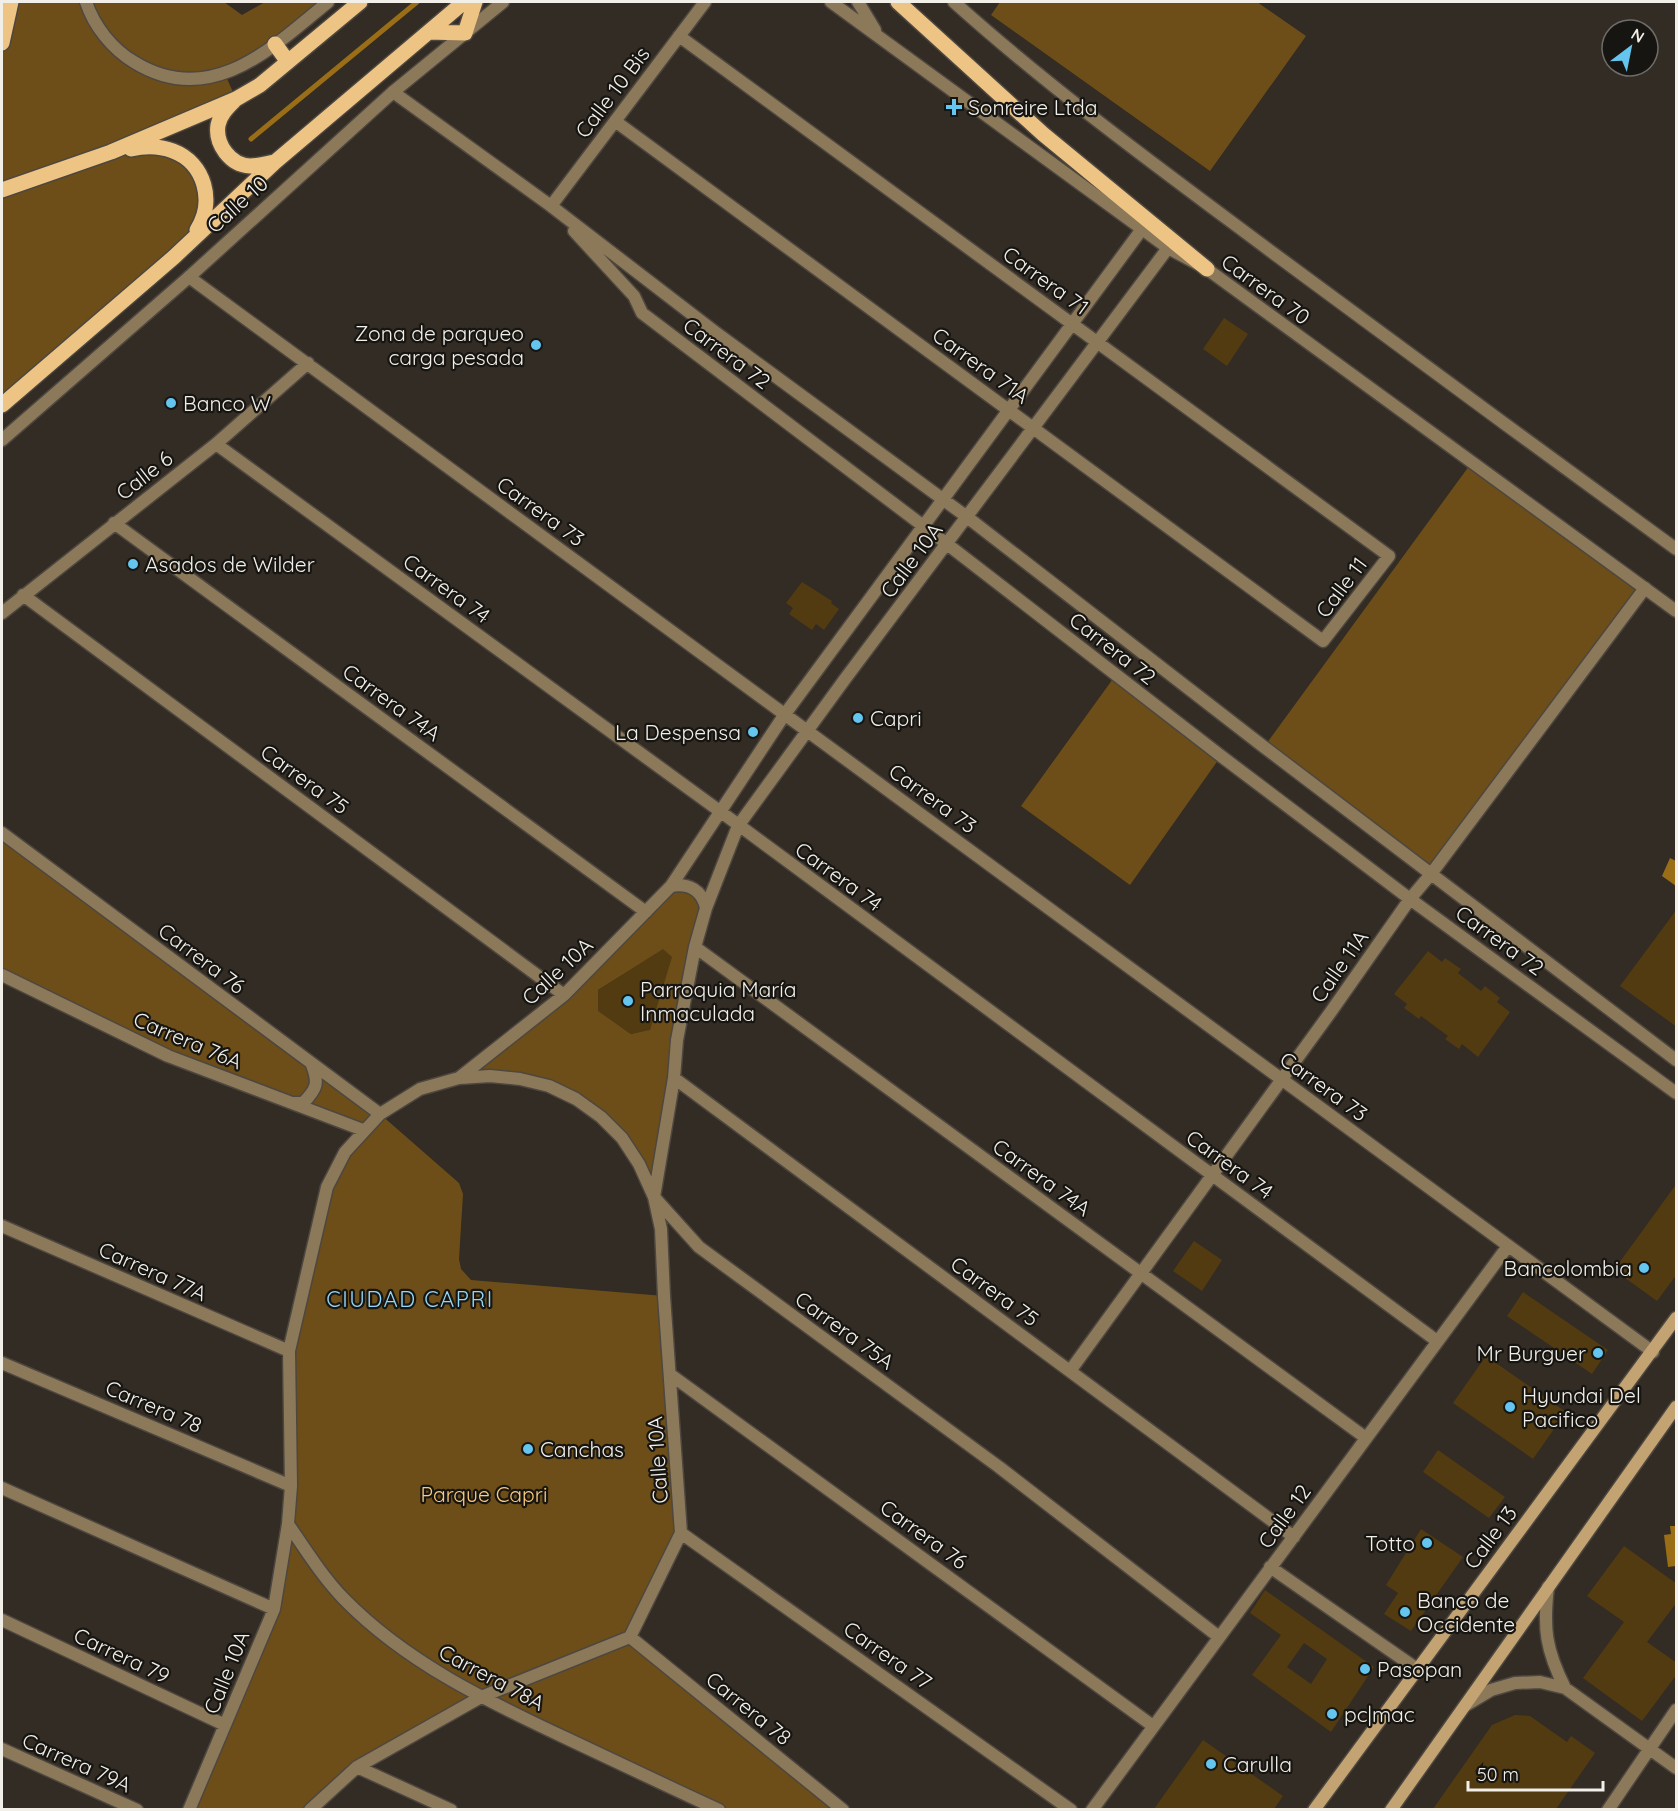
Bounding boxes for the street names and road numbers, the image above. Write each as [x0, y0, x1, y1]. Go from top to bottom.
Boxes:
street label: Calle 10 Bis [569, 41, 655, 143]
street label: Calle 10 [201, 170, 273, 238]
street label: Carrera 71 [998, 240, 1094, 320]
street label: Carrera 70 [1216, 248, 1316, 330]
street label: Carrera 72 [678, 312, 776, 394]
street label: Carrera 71A [927, 321, 1035, 409]
street label: Calle 6 [110, 445, 178, 505]
street label: Carrera 73 [492, 470, 590, 552]
street label: Calle 10A [874, 517, 948, 603]
street label: Carrera 74 [398, 548, 496, 628]
street label: Calle 11 [1310, 552, 1372, 622]
street label: Carrera 72 [1065, 606, 1161, 690]
street label: Carrera 74A [338, 658, 446, 746]
street label: Carrera 75 [256, 738, 354, 820]
street label: Carrera 73 [884, 757, 982, 839]
street label: Carrera 74 [790, 836, 888, 916]
street label: Carrera 72 [1451, 899, 1549, 981]
street label: Carrera 76 [154, 917, 250, 999]
street label: Calle 11A [1305, 925, 1373, 1007]
street label: Calle 10A [516, 932, 598, 1010]
street label: Carrera 76A [130, 1005, 246, 1075]
street label: Carrera 73 [1275, 1045, 1373, 1127]
street label: Carrera 74 [1181, 1124, 1279, 1204]
street label: Carrera 74A [988, 1133, 1096, 1221]
street label: Carrera 77A [95, 1236, 211, 1306]
street label: Carrera 75 [946, 1250, 1044, 1332]
street label: Carrera 75A [790, 1285, 900, 1375]
street label: Carrera 78 [102, 1374, 206, 1438]
street label: Calle 10A [641, 1416, 673, 1504]
street label: Calle 12 [1252, 1479, 1316, 1553]
street label: Carrera 76 [875, 1494, 973, 1574]
street label: Calle 13 [1458, 1500, 1522, 1574]
street label: Carrera 77 [839, 1615, 937, 1695]
street label: Carrera 79 [70, 1621, 174, 1689]
street label: Calle 10A [198, 1627, 254, 1717]
street label: Carrera 78A [435, 1638, 549, 1716]
street label: Carrera 78 [701, 1666, 797, 1750]
street label: Carrera 79A [19, 1726, 135, 1798]

